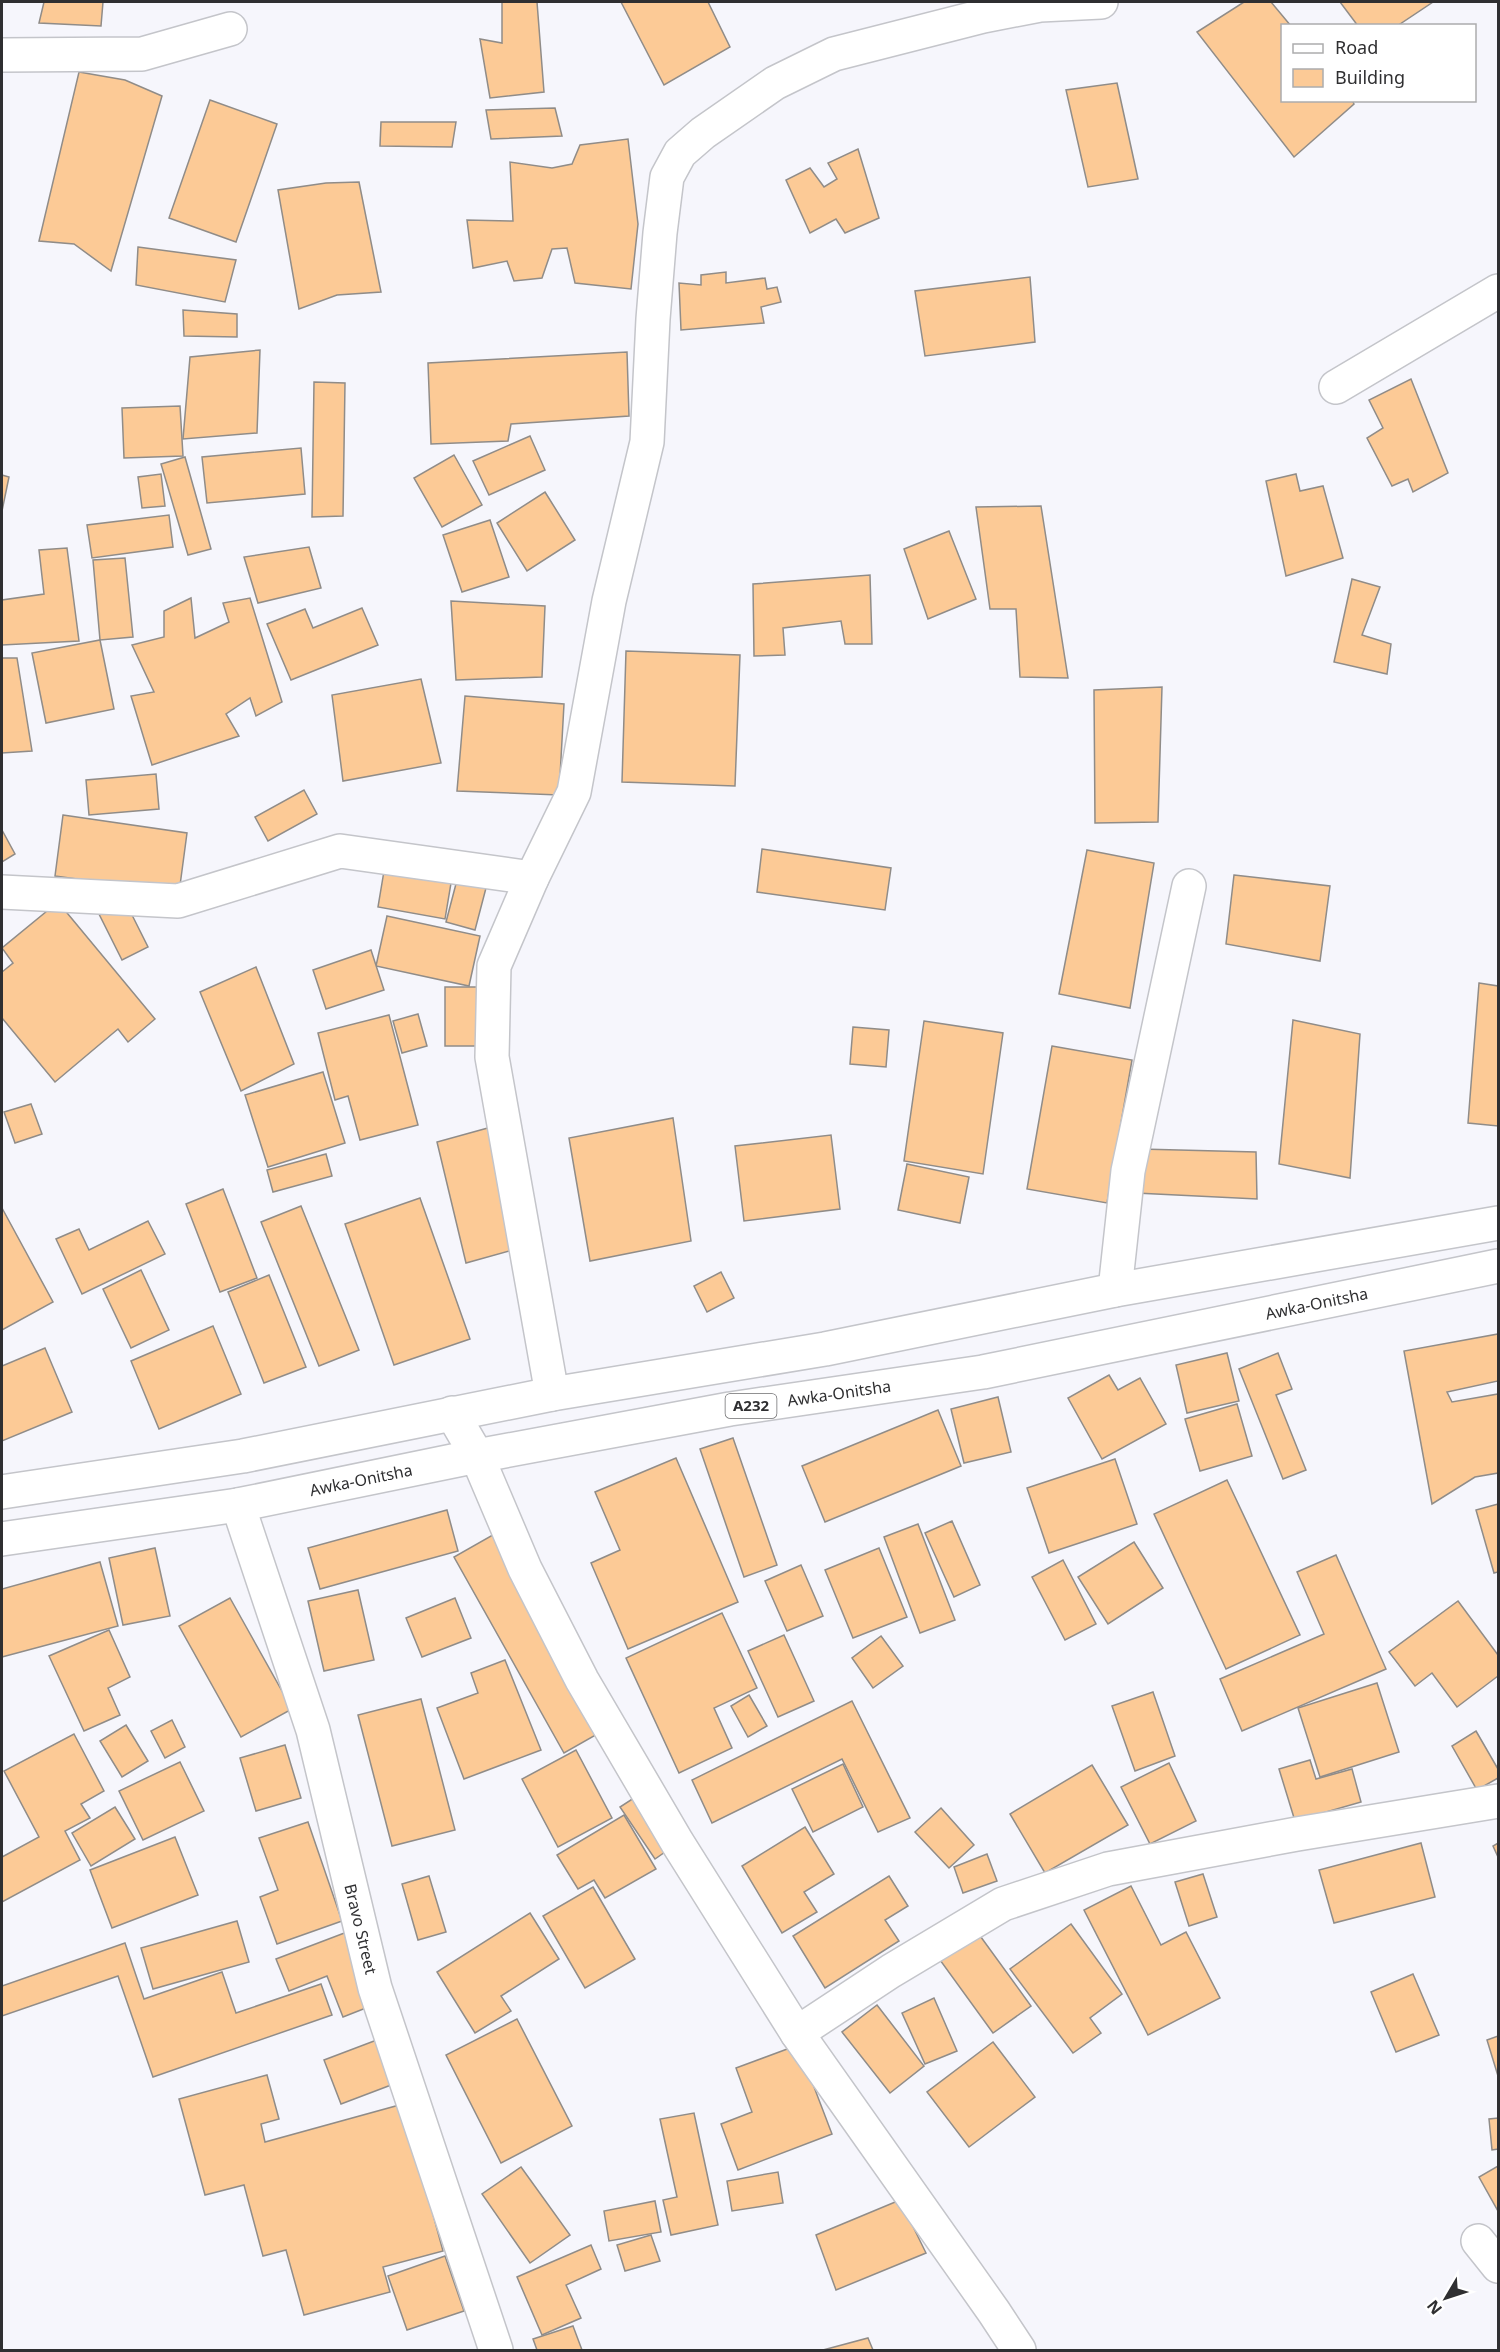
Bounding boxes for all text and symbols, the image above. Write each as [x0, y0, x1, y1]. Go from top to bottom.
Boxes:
legend [1281, 24, 1476, 102]
text: Road [1335, 35, 1378, 59]
text: Building [1335, 65, 1405, 89]
street label: Awka-Onitsha [1263, 1282, 1370, 1325]
street label: Awka-Onitsha [786, 1375, 892, 1411]
road number: A232 [726, 1394, 777, 1418]
street label: Awka-Onitsha [308, 1459, 414, 1501]
street label: Bravo Street [339, 1882, 382, 1977]
north arrow [1416, 2268, 1476, 2328]
text: N [1422, 2295, 1447, 2319]

